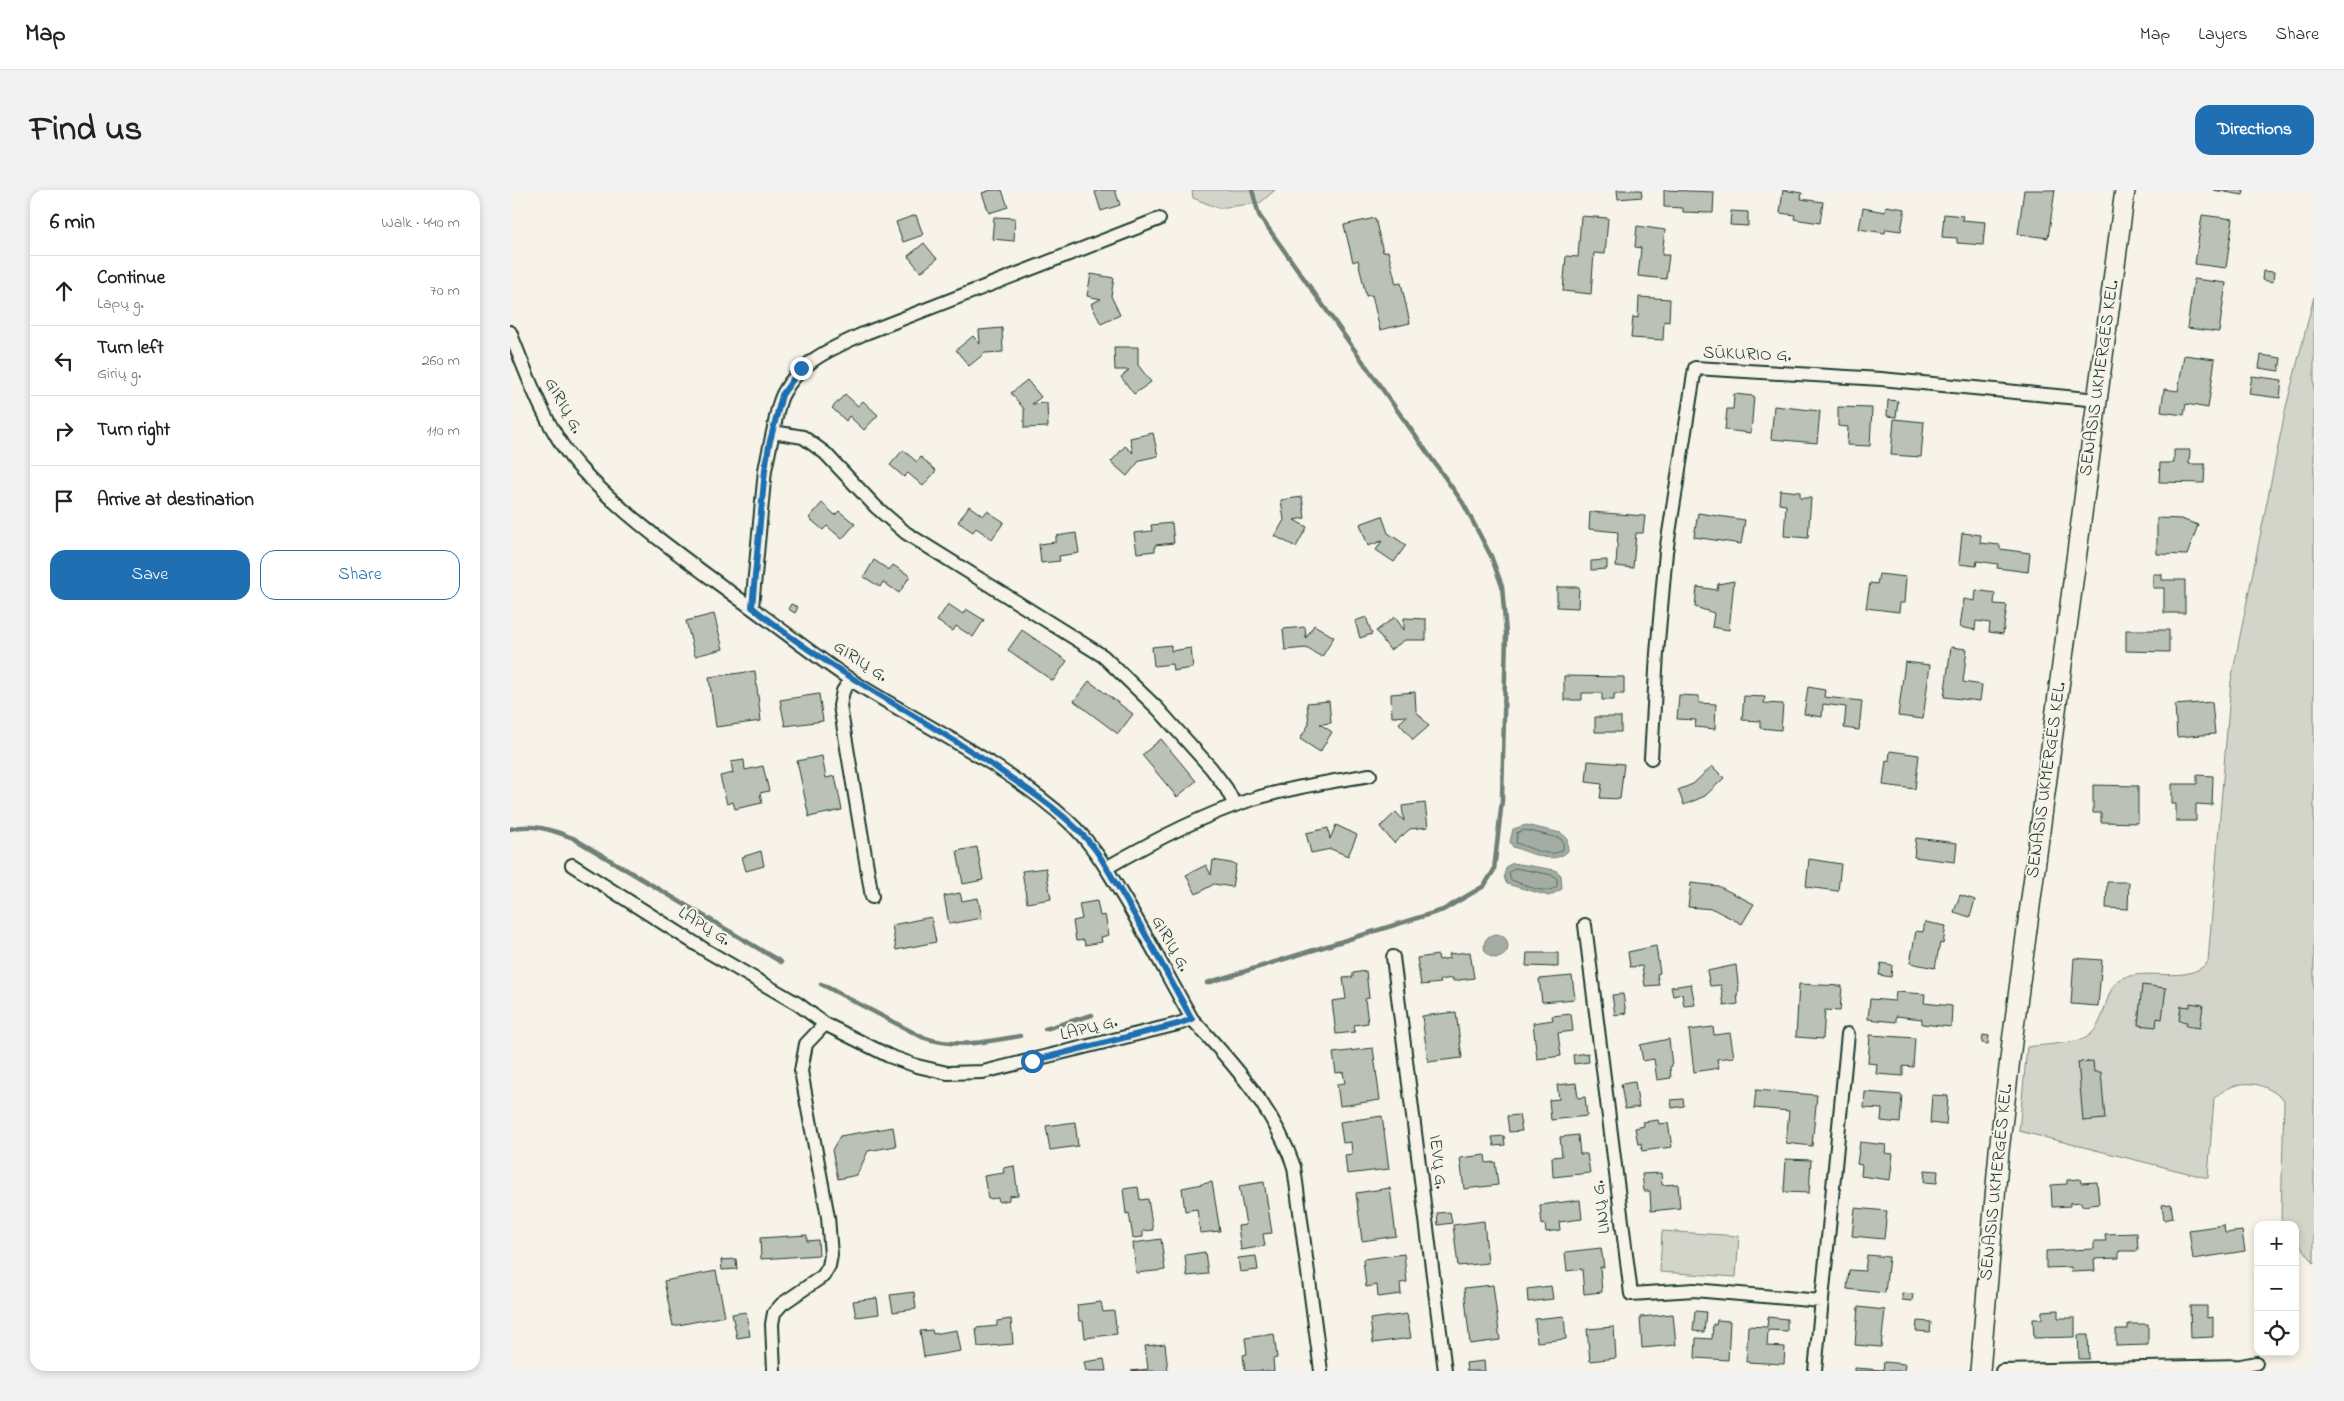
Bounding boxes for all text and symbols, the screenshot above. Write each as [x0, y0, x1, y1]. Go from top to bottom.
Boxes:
text: Map [25, 17, 66, 52]
text: Map [2140, 22, 2170, 48]
text: Layers [2198, 22, 2248, 48]
text: Share [2276, 22, 2319, 48]
text: Find us [30, 105, 142, 156]
button: Directions [2195, 105, 2314, 155]
text: 6 min [50, 208, 95, 238]
text: Walk · 440 m [381, 211, 460, 235]
text: Continue [97, 265, 165, 292]
icon: ahead [50, 277, 78, 305]
street label: SENASIS UKMERGĖS KEL. [2073, 278, 2127, 478]
text: 70 m [430, 279, 460, 303]
text: Lapų g. [97, 292, 144, 316]
text: Turn left [97, 335, 164, 362]
street label: SŪKURIO G. [1702, 340, 1792, 370]
icon: left [50, 347, 78, 375]
text: 260 m [422, 349, 460, 373]
route end [790, 357, 813, 380]
text: Girių g. [97, 362, 141, 386]
street label: GIRIŲ G. [537, 373, 589, 439]
icon: right [50, 417, 78, 445]
text: Turn right [97, 417, 170, 444]
text: 110 m [426, 419, 460, 443]
icon: arrive [50, 487, 78, 515]
text: Arrive at destination [97, 487, 254, 514]
button: Save [50, 550, 250, 600]
button: Share [260, 550, 460, 600]
street label: GIRIŲ G. [828, 635, 893, 690]
street label: SENASIS UKMERGĖS KEL. [2020, 680, 2074, 880]
street label: LAPŲ G. [673, 901, 736, 954]
street label: GIRIŲ G. [1144, 911, 1196, 977]
street label: LAPŲ G. [1058, 1009, 1121, 1049]
route start [1021, 1050, 1044, 1073]
street label: SENASIS UKMERGĖS KEL. [1974, 1082, 2020, 1282]
street label: IEVŲ G. [1421, 1133, 1453, 1191]
street label: LINŲ G. [1586, 1178, 1618, 1235]
map controls [2254, 1221, 2299, 1356]
button: + [2254, 1221, 2299, 1266]
button: − [2254, 1266, 2299, 1311]
button: locate [2254, 1311, 2299, 1356]

